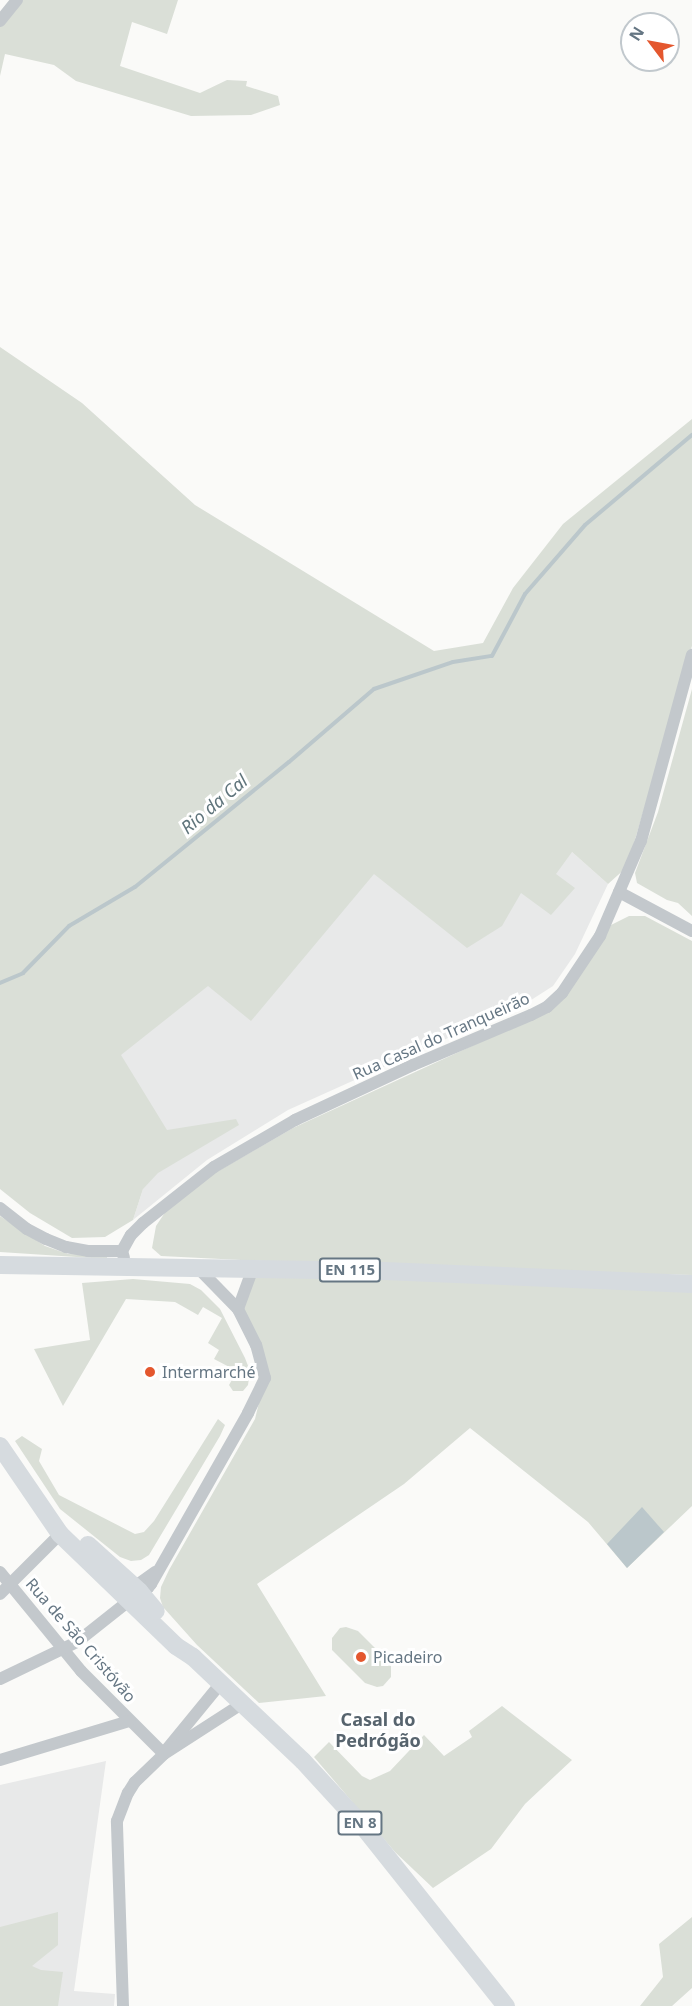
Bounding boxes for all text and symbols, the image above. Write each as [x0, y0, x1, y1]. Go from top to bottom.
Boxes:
north arrow [620, 12, 680, 72]
text: N [624, 22, 649, 45]
water label: Rio da Cal [176, 770, 252, 838]
street label: Rua Casal do Tranqueirão [350, 988, 532, 1084]
road number: EN 115 [318, 1258, 382, 1282]
place label: Intermarché [162, 1362, 256, 1382]
marker: Intermarché [143, 1365, 157, 1379]
street label: Rua de São Cristóvão [22, 1574, 140, 1706]
place label: Picadeiro [373, 1647, 442, 1667]
marker: Picadeiro [354, 1650, 368, 1664]
district label: Casal do Pedrógão [335, 1709, 421, 1752]
road number: EN 8 [336, 1811, 384, 1835]

